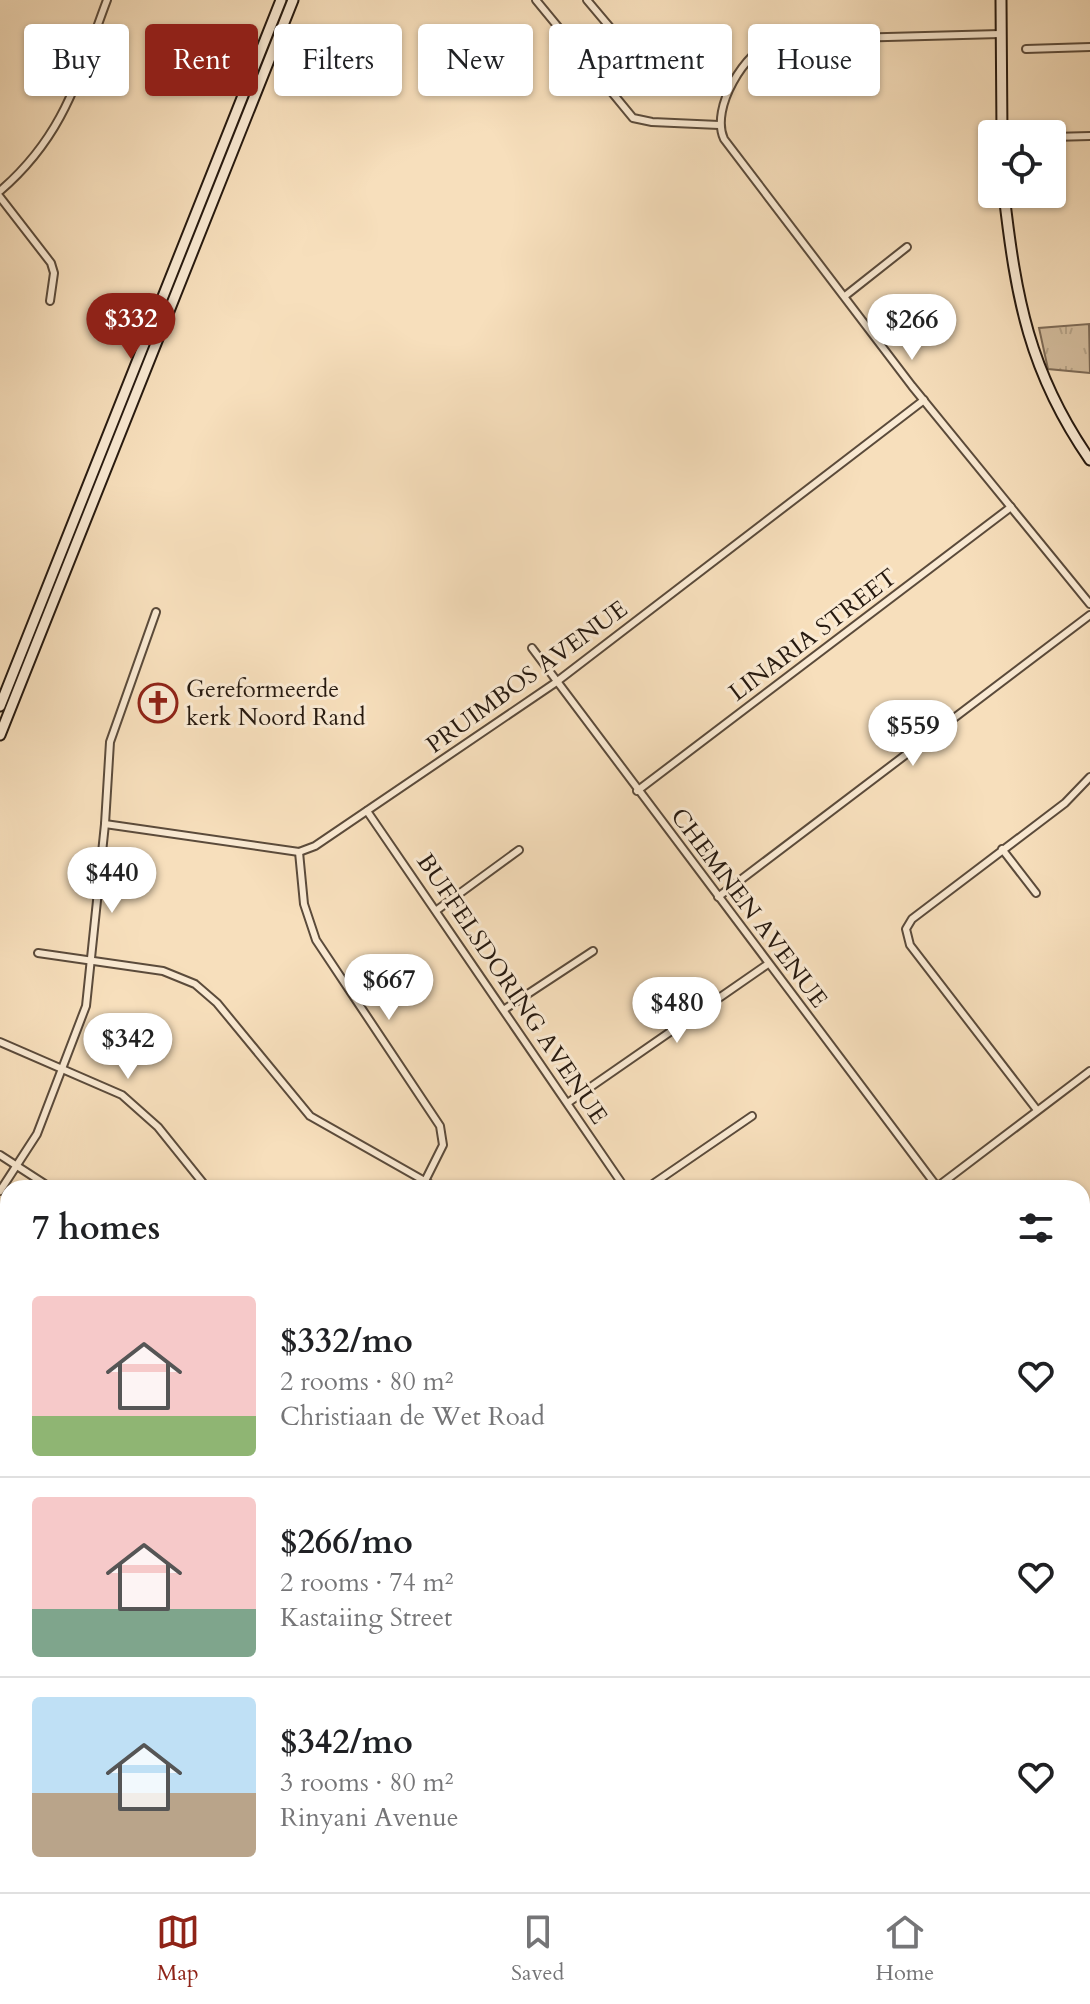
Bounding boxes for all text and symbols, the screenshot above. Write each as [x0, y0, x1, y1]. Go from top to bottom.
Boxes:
chip: Buy [24, 24, 129, 96]
chip: Rent [145, 24, 258, 96]
chip: Filters [274, 24, 402, 96]
chip: New [418, 24, 533, 96]
chip: Apartment [549, 24, 732, 96]
chip: House [748, 24, 880, 96]
map controls [978, 120, 1066, 208]
button: locate [978, 120, 1066, 208]
pin: $332 [84, 293, 178, 361]
pin: $266 [865, 294, 959, 362]
text: $332 [104, 301, 158, 336]
text: $266 [885, 302, 939, 337]
street label: LINARIA STREET [722, 561, 904, 709]
street label: PRUIMBOS AVENUE [420, 593, 634, 761]
place label: Gereformeerde kerk Noord Rand [186, 673, 366, 734]
church icon: Gereformeerde kerk Noord Rand [137, 682, 179, 724]
pin: $559 [866, 700, 960, 768]
text: $559 [886, 708, 940, 743]
street label: CHEMNEN AVENUE [663, 801, 835, 1015]
pin: $440 [65, 847, 159, 915]
street label: BUFFELSDORING AVENUE [409, 847, 615, 1131]
text: $440 [85, 855, 139, 890]
pin: $667 [342, 954, 436, 1022]
text: $667 [362, 962, 416, 997]
pin: $480 [630, 977, 724, 1045]
text: $480 [650, 985, 704, 1020]
pin: $342 [81, 1013, 175, 1081]
text: $342 [101, 1021, 155, 1056]
text: 7 homes [32, 1205, 160, 1251]
icon: filters [1014, 1206, 1058, 1250]
text: $332/mo [280, 1318, 413, 1364]
icon: home [96, 1328, 192, 1424]
icon: heart [1014, 1354, 1058, 1398]
text: 2 rooms · 80 m² [280, 1364, 453, 1399]
text: Christiaan de Wet Road [280, 1399, 545, 1434]
text: $266/mo [280, 1519, 413, 1565]
icon: home [96, 1529, 192, 1625]
icon: heart [1014, 1555, 1058, 1599]
text: 2 rooms · 74 m² [280, 1565, 453, 1600]
text: Kastaiing Street [280, 1600, 452, 1635]
text: $342/mo [280, 1719, 413, 1765]
icon: home [96, 1729, 192, 1825]
icon: heart [1014, 1755, 1058, 1799]
text: 3 rooms · 80 m² [280, 1765, 453, 1800]
text: Rinyani Avenue [280, 1800, 458, 1835]
tab: Map [156, 1910, 200, 1988]
tab: Saved [511, 1910, 564, 1988]
tab: Home [875, 1910, 934, 1988]

